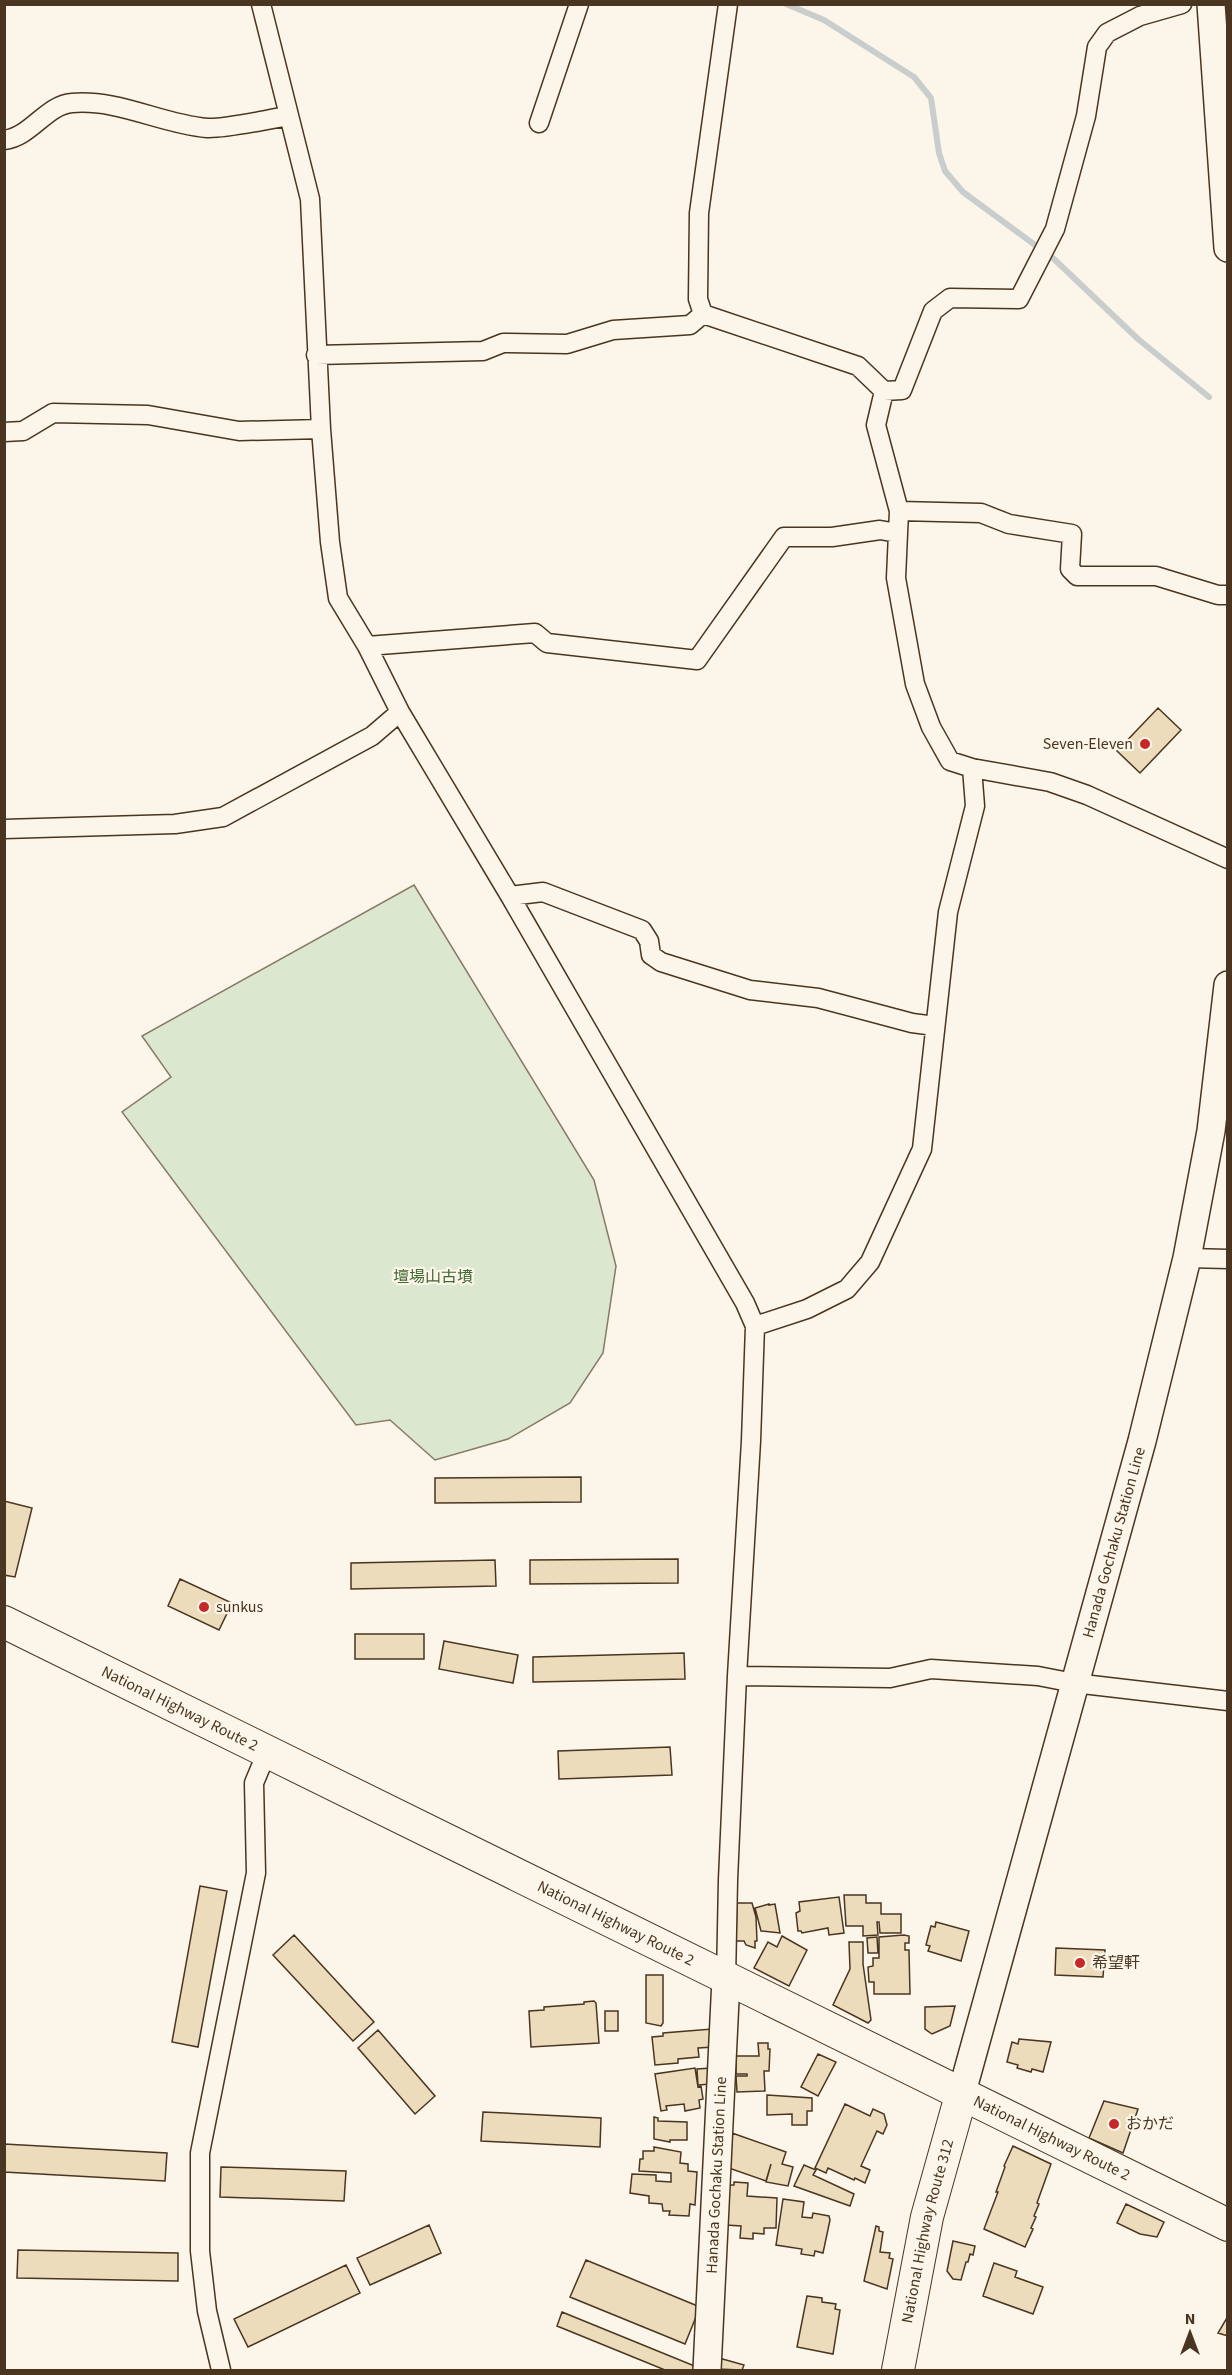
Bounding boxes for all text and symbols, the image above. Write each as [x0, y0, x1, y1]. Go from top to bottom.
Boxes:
place label: Seven-Eleven [1043, 733, 1133, 755]
marker: Seven-Eleven [1138, 737, 1152, 751]
park label: 壇場山古墳 [393, 1266, 473, 1288]
street label: Hanada Gochaku Station Line [1077, 1445, 1151, 1641]
place label: sunkus [216, 1596, 264, 1618]
marker: sunkus [197, 1600, 211, 1614]
street label: National Highway Route 2 [98, 1661, 262, 1757]
street label: National Highway Route 2 [534, 1875, 698, 1971]
place label: 希望軒 [1092, 1952, 1140, 1974]
marker: 希望軒 [1073, 1956, 1087, 1970]
street label: Hanada Gochaku Station Line [701, 2076, 732, 2274]
street label: National Highway Route 2 [970, 2090, 1134, 2186]
place label: おかだ [1126, 2113, 1174, 2135]
marker: おかだ [1107, 2117, 1121, 2131]
street label: National Highway Route 312 [896, 2137, 959, 2325]
north arrow [1160, 2303, 1220, 2363]
text: N [1185, 2308, 1195, 2330]

